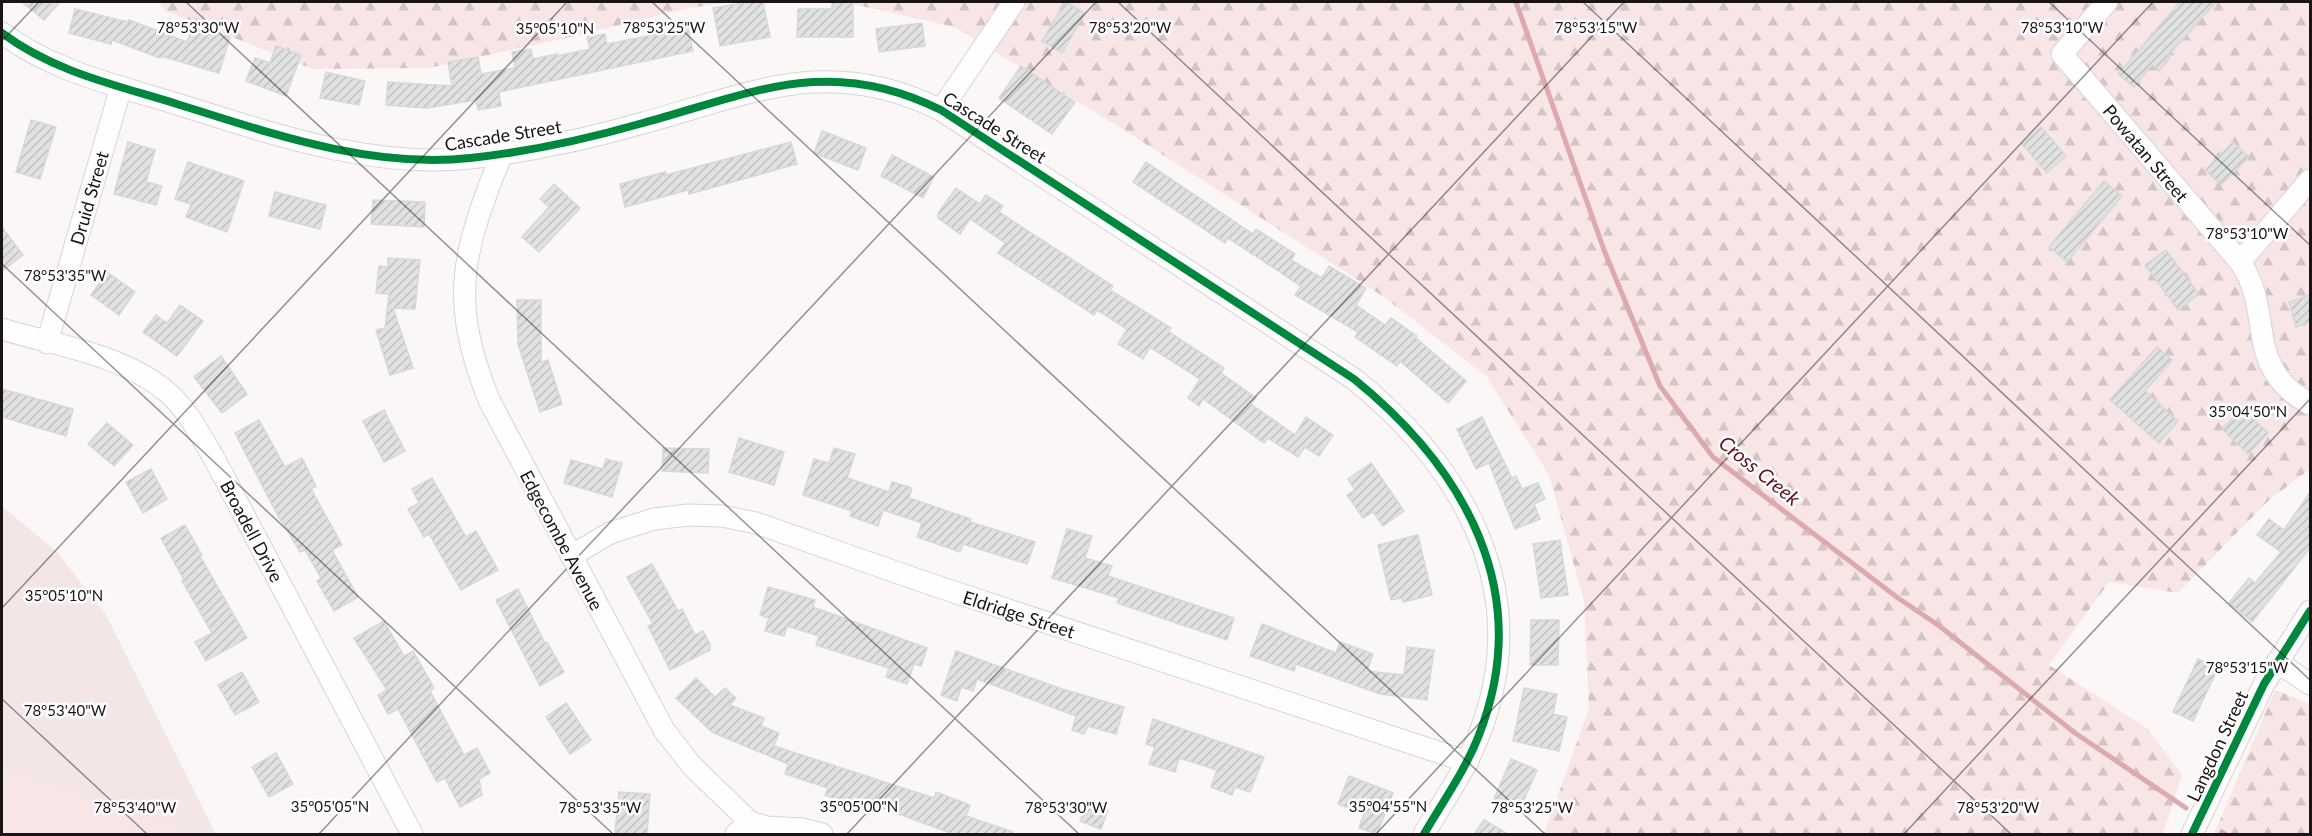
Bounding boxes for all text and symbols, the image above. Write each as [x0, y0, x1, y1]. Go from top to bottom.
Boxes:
text: 78°53'30"W [157, 18, 240, 36]
text: 78°53'25"W [623, 18, 706, 36]
text: 78°53'20"W [1089, 18, 1172, 36]
text: 78°53'15"W [1555, 18, 1638, 36]
text: 78°53'10"W [2021, 18, 2104, 36]
text: 35°05'10"N [516, 19, 594, 37]
street label: Cascade Street [939, 86, 1051, 168]
street label: Powatan Street [2099, 100, 2194, 207]
street label: Cascade Street [443, 115, 563, 155]
street label: Druid Street [65, 148, 113, 247]
text: 78°53'10"W [2206, 224, 2289, 242]
text: 78°53'35"W [24, 266, 107, 284]
text: 35°04'50"N [2209, 402, 2287, 420]
water label: Cross Creek [1715, 430, 1806, 510]
street label: Edgecombe Avenue [516, 466, 608, 614]
street label: Broadell Drive [216, 476, 288, 586]
text: 35°05'10"N [25, 586, 103, 604]
street label: Eldridge Street [960, 586, 1078, 643]
text: 78°53'15"W [2206, 658, 2289, 676]
street label: Langdon Street [2182, 687, 2253, 805]
text: 78°53'40"W [24, 701, 107, 719]
text: 35°05'05"N [291, 797, 369, 815]
text: 35°05'00"N [820, 797, 898, 815]
text: 35°04'55"N [1349, 797, 1427, 815]
text: 78°53'40"W [94, 798, 177, 816]
text: 78°53'35"W [559, 798, 642, 816]
text: 78°53'30"W [1025, 798, 1108, 816]
text: 78°53'25"W [1491, 798, 1574, 816]
text: 78°53'20"W [1957, 798, 2040, 816]

